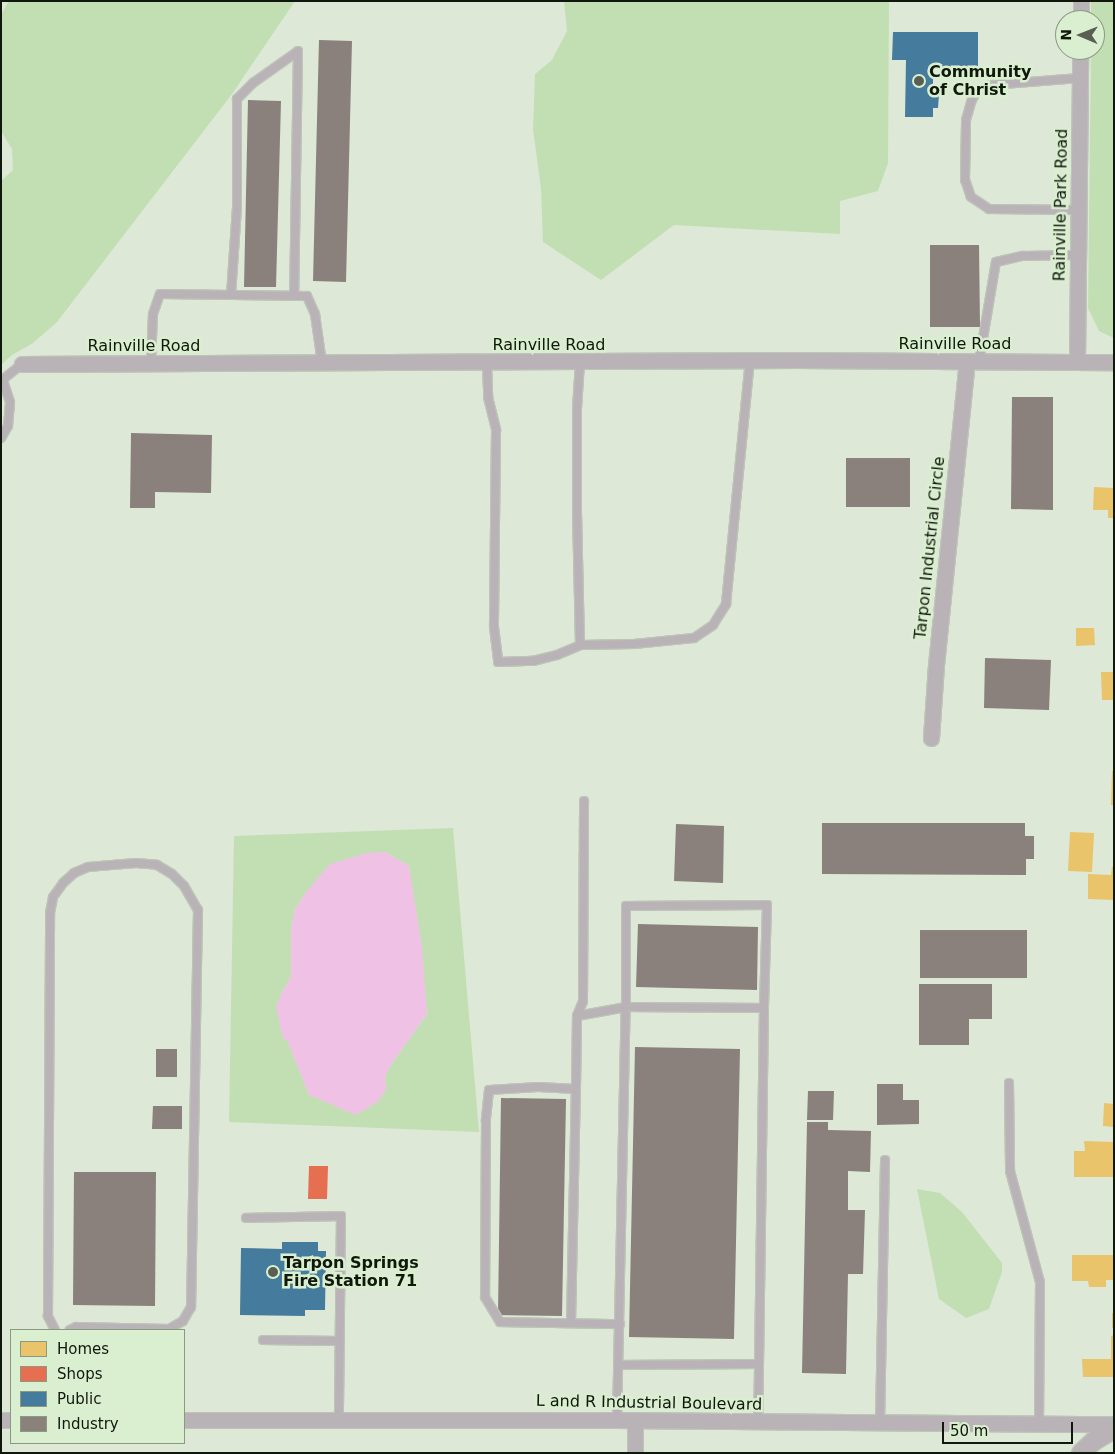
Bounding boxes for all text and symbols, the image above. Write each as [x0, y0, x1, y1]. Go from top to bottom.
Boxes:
north arrow [1055, 10, 1105, 60]
text: N [1058, 29, 1074, 41]
place label: Community of Christ [929, 62, 1031, 100]
marker: Community of Christ [913, 75, 925, 87]
street label: Rainville Park Road [1050, 128, 1072, 282]
street label: Rainville Road [898, 334, 1012, 354]
street label: Rainville Road [492, 335, 606, 355]
street label: Rainville Road [87, 336, 201, 356]
street label: Tarpon Industrial Circle [911, 456, 949, 640]
place label: Tarpon Springs Fire Station 71 [283, 1253, 419, 1291]
marker: Tarpon Springs Fire Station 71 [267, 1266, 279, 1278]
legend [10, 1329, 185, 1444]
text: Homes [57, 1340, 109, 1358]
text: Shops [57, 1365, 103, 1383]
text: Public [57, 1390, 101, 1408]
street label: L and R Industrial Boulevard [536, 1391, 762, 1415]
scale bar [945, 1412, 1076, 1444]
text: Industry [57, 1415, 119, 1433]
text: 50 m [950, 1422, 988, 1440]

